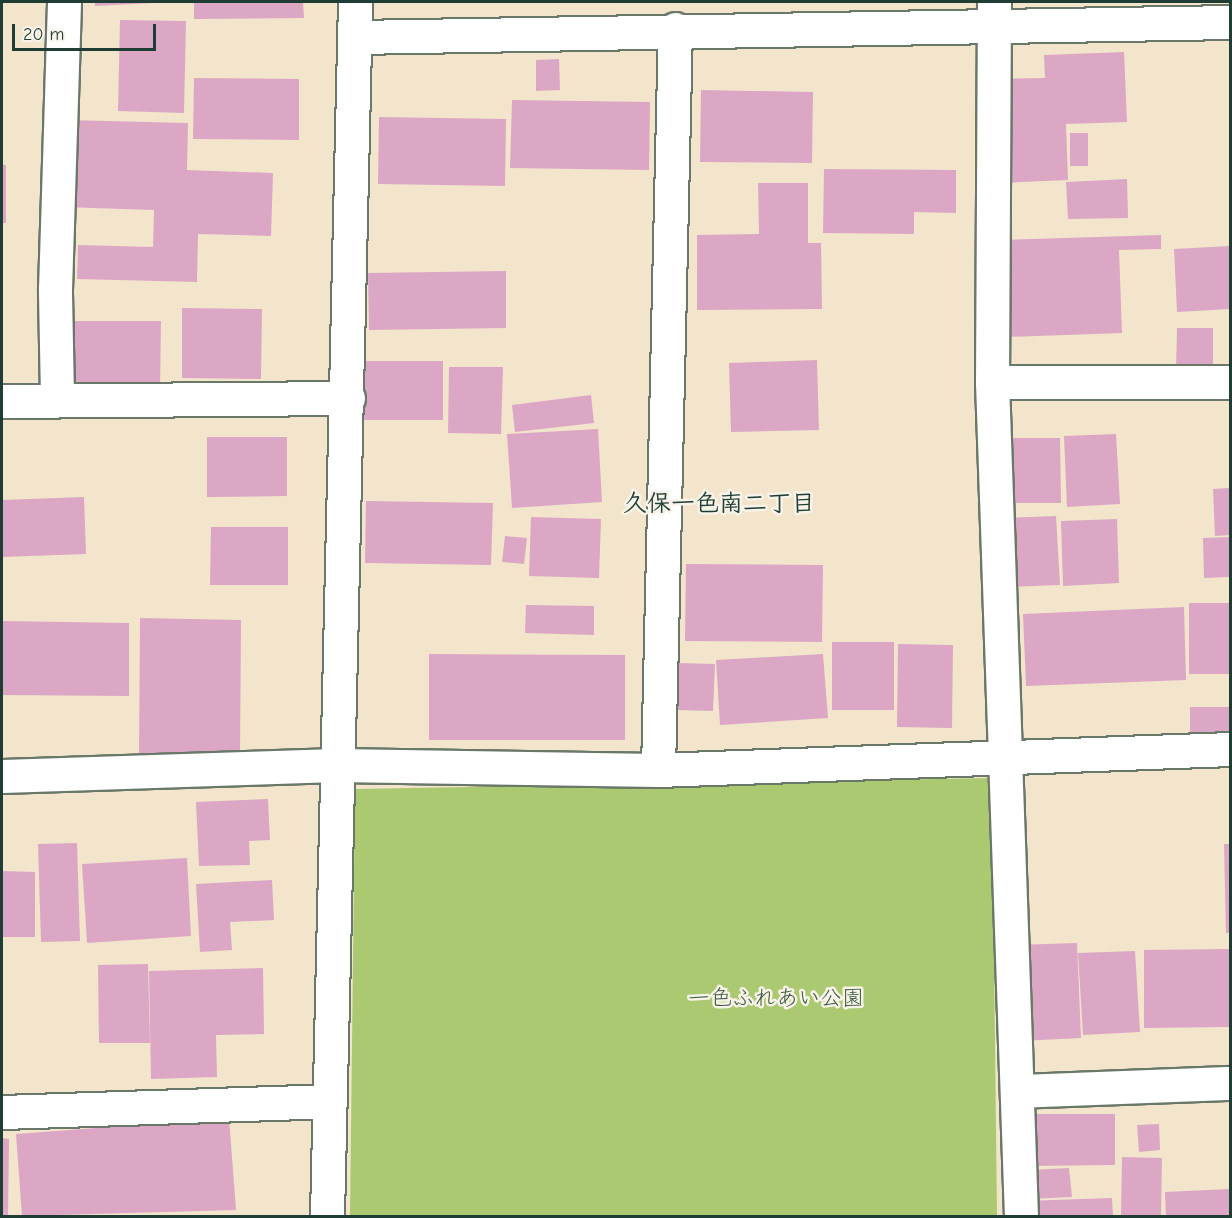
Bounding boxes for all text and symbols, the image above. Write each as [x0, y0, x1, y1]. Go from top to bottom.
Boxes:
scale bar [15, 12, 159, 50]
text: 20 m [23, 24, 64, 45]
district label: 久保一色南二丁目 [623, 490, 815, 518]
park label: 一色ふれあい公園 [688, 986, 864, 1012]

